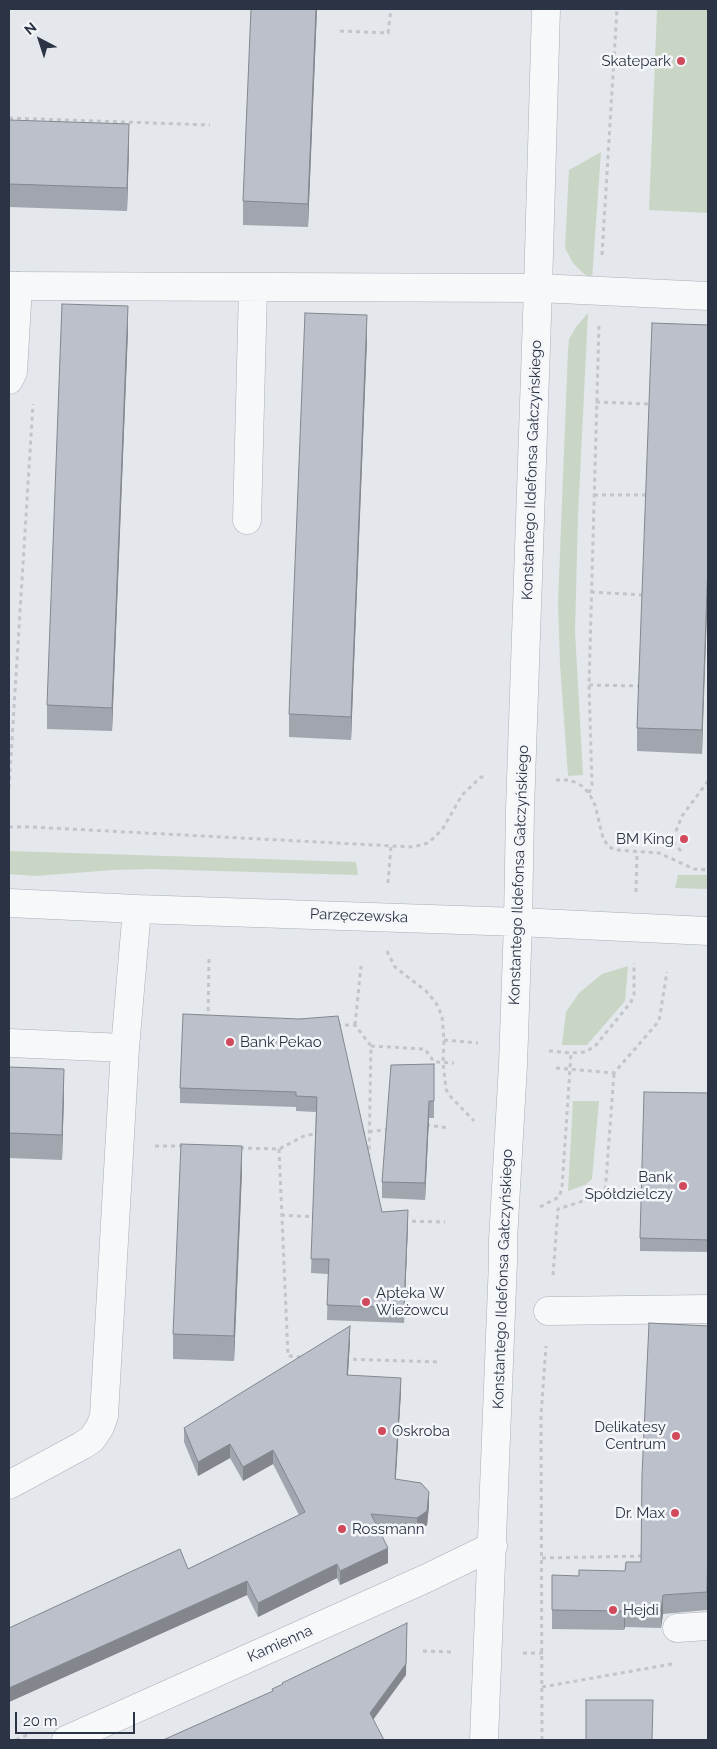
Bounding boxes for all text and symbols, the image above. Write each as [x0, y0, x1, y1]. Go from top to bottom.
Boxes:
north arrow [15, 15, 65, 65]
text: N [21, 19, 40, 38]
place label: Skatepark [602, 52, 671, 70]
marker: Skatepark [675, 55, 687, 67]
street label: Konstantego Ildefonsa Gałczyńskiego [518, 340, 546, 600]
street label: Konstantego Ildefonsa Gałczyńskiego [505, 745, 533, 1005]
place label: BM King [616, 830, 674, 848]
marker: BM King [678, 833, 690, 845]
street label: Parzęczewska [310, 905, 408, 927]
place label: Bank Pekao [240, 1033, 322, 1051]
marker: Bank Pekao [224, 1036, 236, 1048]
street label: Konstantego Ildefonsa Gałczyńskiego [489, 1149, 517, 1409]
place label: Bank Spółdzielczy [585, 1168, 673, 1203]
marker: Bank Spółdzielczy [677, 1180, 689, 1192]
place label: Apteka W Wieżowcu [376, 1284, 449, 1319]
marker: Apteka W Wieżowcu [360, 1296, 372, 1308]
place label: Delikatesy Centrum [594, 1418, 666, 1453]
place label: Oskroba [392, 1422, 450, 1440]
marker: Oskroba [376, 1425, 388, 1437]
marker: Delikatesy Centrum [670, 1430, 682, 1442]
place label: Dr. Max [615, 1504, 665, 1522]
marker: Dr. Max [669, 1507, 681, 1519]
place label: Rossmann [352, 1520, 424, 1538]
marker: Rossmann [336, 1523, 348, 1535]
place label: Hejdi [623, 1601, 659, 1619]
marker: Hejdi [607, 1604, 619, 1616]
street label: Kamienna [245, 1622, 315, 1666]
scale bar [18, 1702, 138, 1734]
text: 20 m [23, 1712, 58, 1730]

